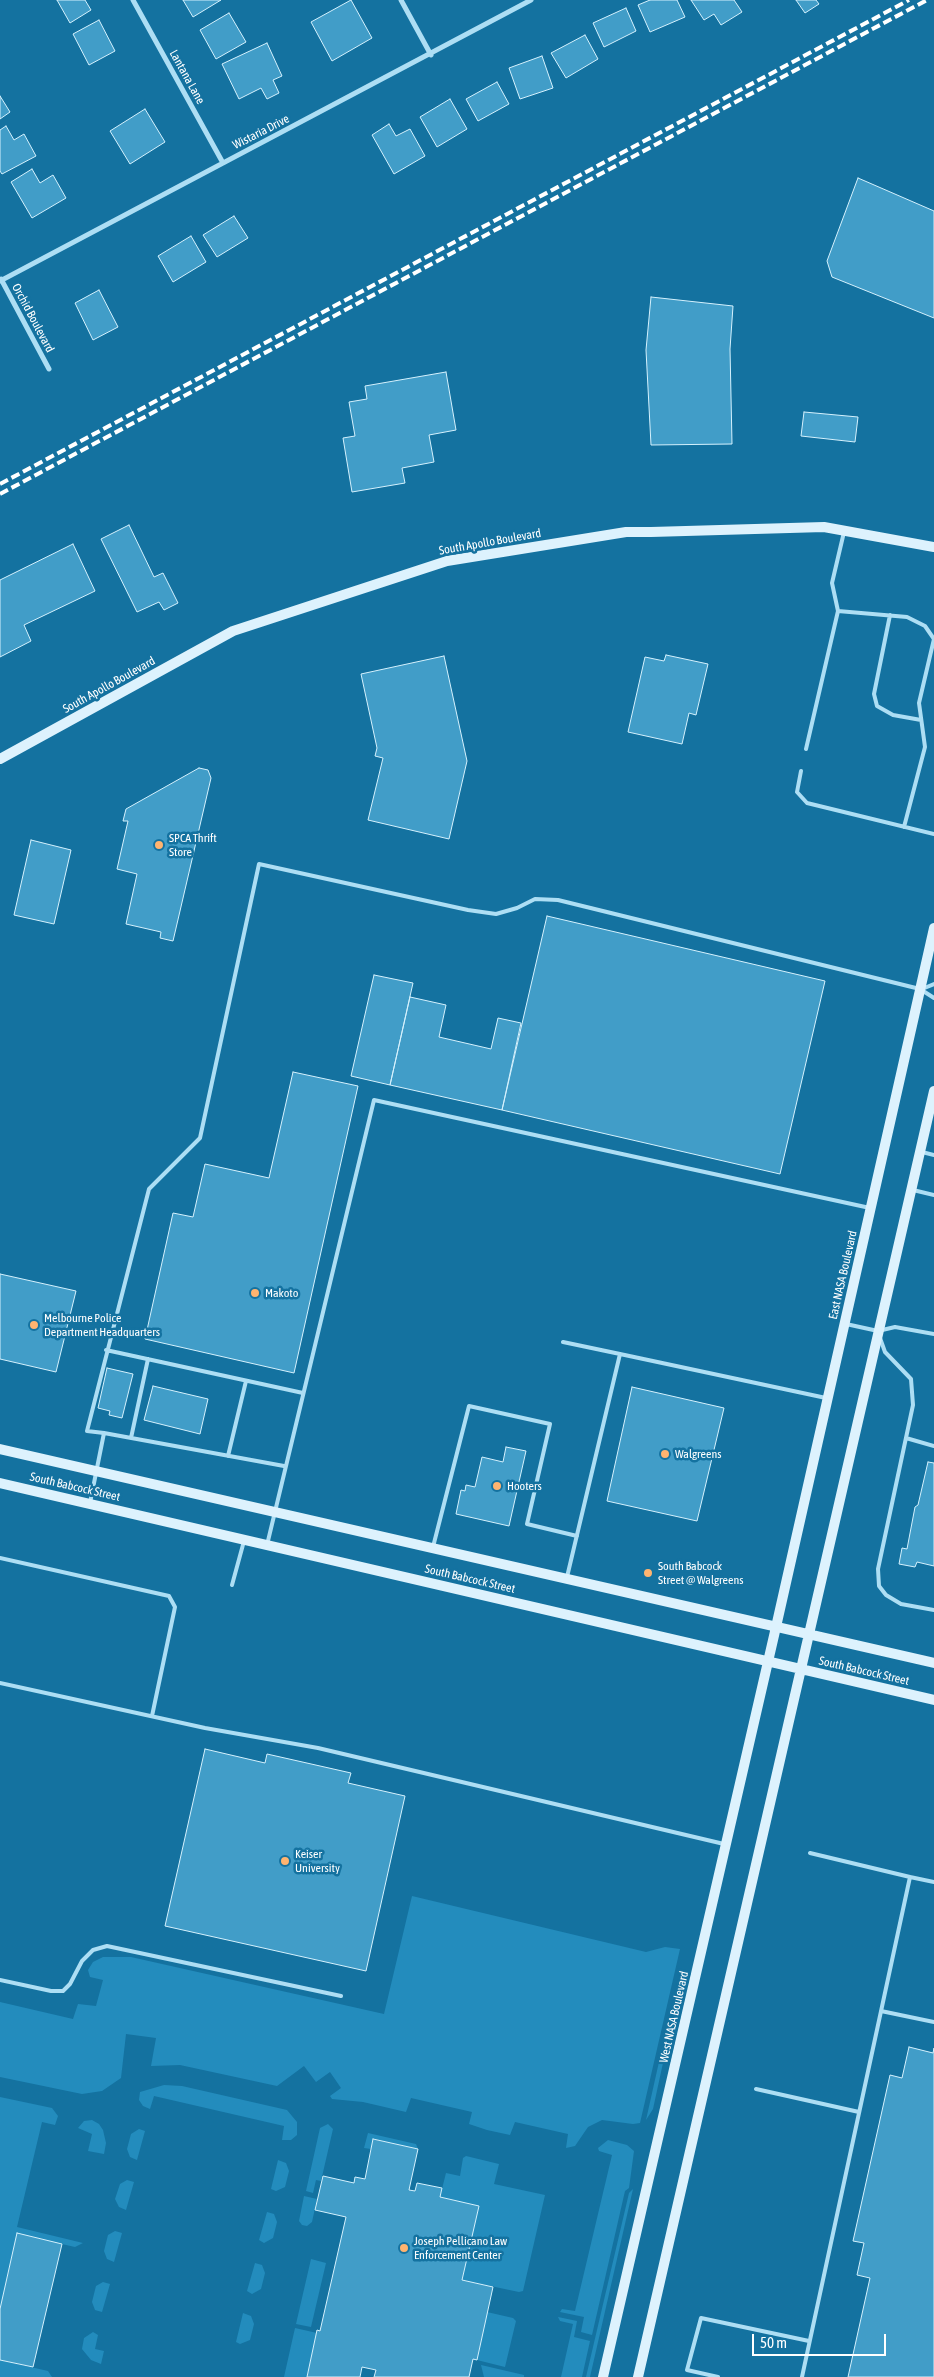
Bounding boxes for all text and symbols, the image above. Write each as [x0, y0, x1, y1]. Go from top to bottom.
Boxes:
street label: Lantana Lane [166, 47, 208, 107]
street label: Wistaria Drive [230, 112, 292, 152]
street label: Orchid Boulevard [9, 281, 57, 355]
street label: South Apollo Boulevard [438, 526, 542, 558]
street label: South Apollo Boulevard [60, 654, 158, 716]
place label: SPCA Thrift Store [169, 831, 217, 859]
marker: SPCA Thrift Store [153, 839, 165, 851]
street label: East NASA Boulevard [826, 1229, 860, 1321]
place label: Makoto [265, 1286, 298, 1300]
marker: Makoto [249, 1287, 261, 1299]
place label: Melbourne Police Department Headquarters [44, 1311, 160, 1339]
marker: Melbourne Police Department Headquarters [28, 1319, 40, 1331]
place label: Walgreens [675, 1447, 722, 1461]
marker: Walgreens [659, 1448, 671, 1460]
street label: South Babcock Street [28, 1470, 122, 1504]
place label: Hooters [507, 1479, 542, 1493]
marker: Hooters [491, 1480, 503, 1492]
place label: South Babcock Street @ Walgreens [658, 1559, 743, 1587]
street label: South Babcock Street [423, 1562, 517, 1596]
marker: South Babcock Street @ Walgreens [642, 1567, 654, 1579]
street label: South Babcock Street [817, 1654, 911, 1688]
place label: Keiser University [295, 1847, 340, 1875]
marker: Keiser University [279, 1855, 291, 1867]
street label: West NASA Boulevard [656, 1970, 692, 2064]
place label: Joseph Pellicano Law Enforcement Center [414, 2234, 507, 2262]
marker: Joseph Pellicano Law Enforcement Center [398, 2242, 410, 2254]
scale bar [754, 2324, 888, 2356]
text: 50 m [760, 2334, 787, 2351]

